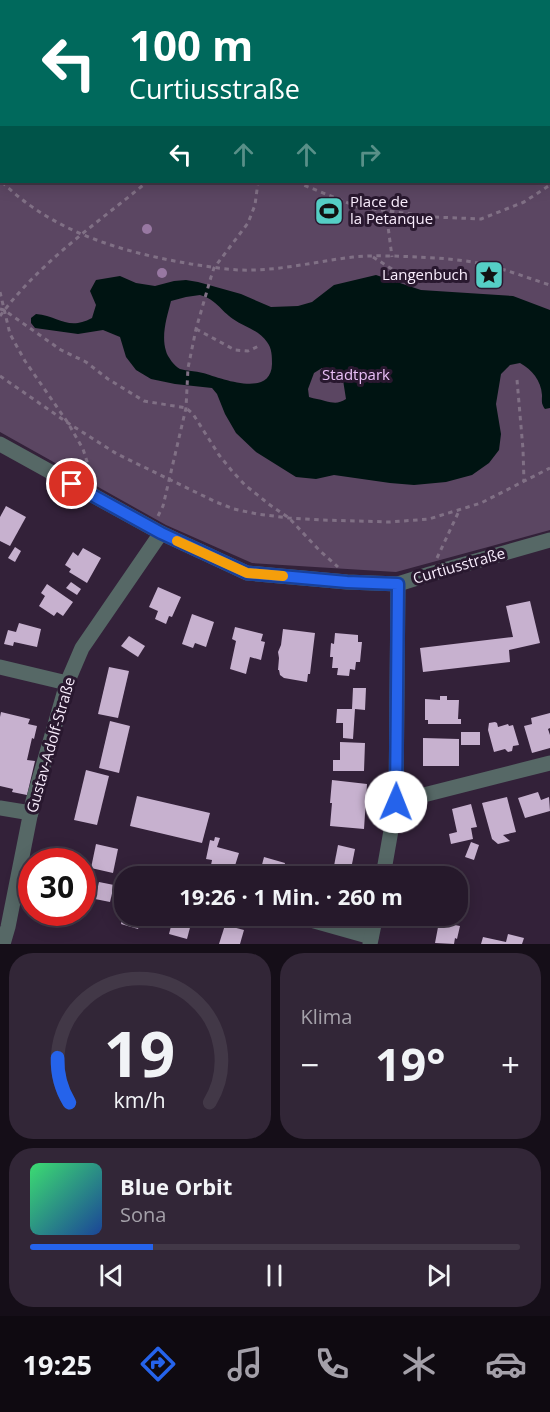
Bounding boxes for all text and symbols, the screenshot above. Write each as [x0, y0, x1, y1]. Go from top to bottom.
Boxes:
text: 100 m [129, 16, 253, 73]
icon: left [30, 24, 108, 102]
text: Curtiusstraße [129, 70, 300, 107]
icon: left [164, 138, 197, 171]
icon: ahead [227, 138, 260, 171]
icon: ahead [290, 138, 323, 171]
icon: right [353, 138, 386, 171]
place label: Place de la Petanque [350, 191, 433, 228]
sports icon: Place de la Petanque [313, 195, 345, 227]
place icon: Langenbuch [473, 259, 505, 291]
place label: Langenbuch [382, 264, 468, 284]
park label: Stadtpark [322, 364, 390, 384]
pin [46, 458, 97, 509]
icon: arrive [55, 467, 88, 500]
street label: Curtiusstraße [410, 542, 507, 588]
street label: Gustav-Adolf-Straße [21, 674, 79, 815]
position arrow [364, 770, 428, 834]
speed limit sign: 30 [18, 848, 96, 926]
text: 19:26 · 1 Min. · 260 m [179, 881, 403, 911]
text: Klima [301, 1003, 352, 1030]
text: 19 [104, 1010, 175, 1095]
text: 19° [375, 1033, 446, 1094]
text: − [301, 1042, 319, 1087]
text: + [501, 1042, 520, 1087]
text: km/h [114, 1085, 166, 1114]
text: Blue Orbit [120, 1171, 232, 1201]
text: Sona [120, 1201, 166, 1228]
icon: previous [95, 1259, 128, 1292]
icon: pause [258, 1259, 291, 1292]
icon: next [422, 1259, 455, 1292]
icon: directions [137, 1343, 179, 1385]
icon: music [224, 1343, 266, 1385]
icon: phone [311, 1343, 353, 1385]
icon: climate [398, 1343, 440, 1385]
icon: car [485, 1343, 527, 1385]
text: 19:25 [23, 1346, 92, 1383]

